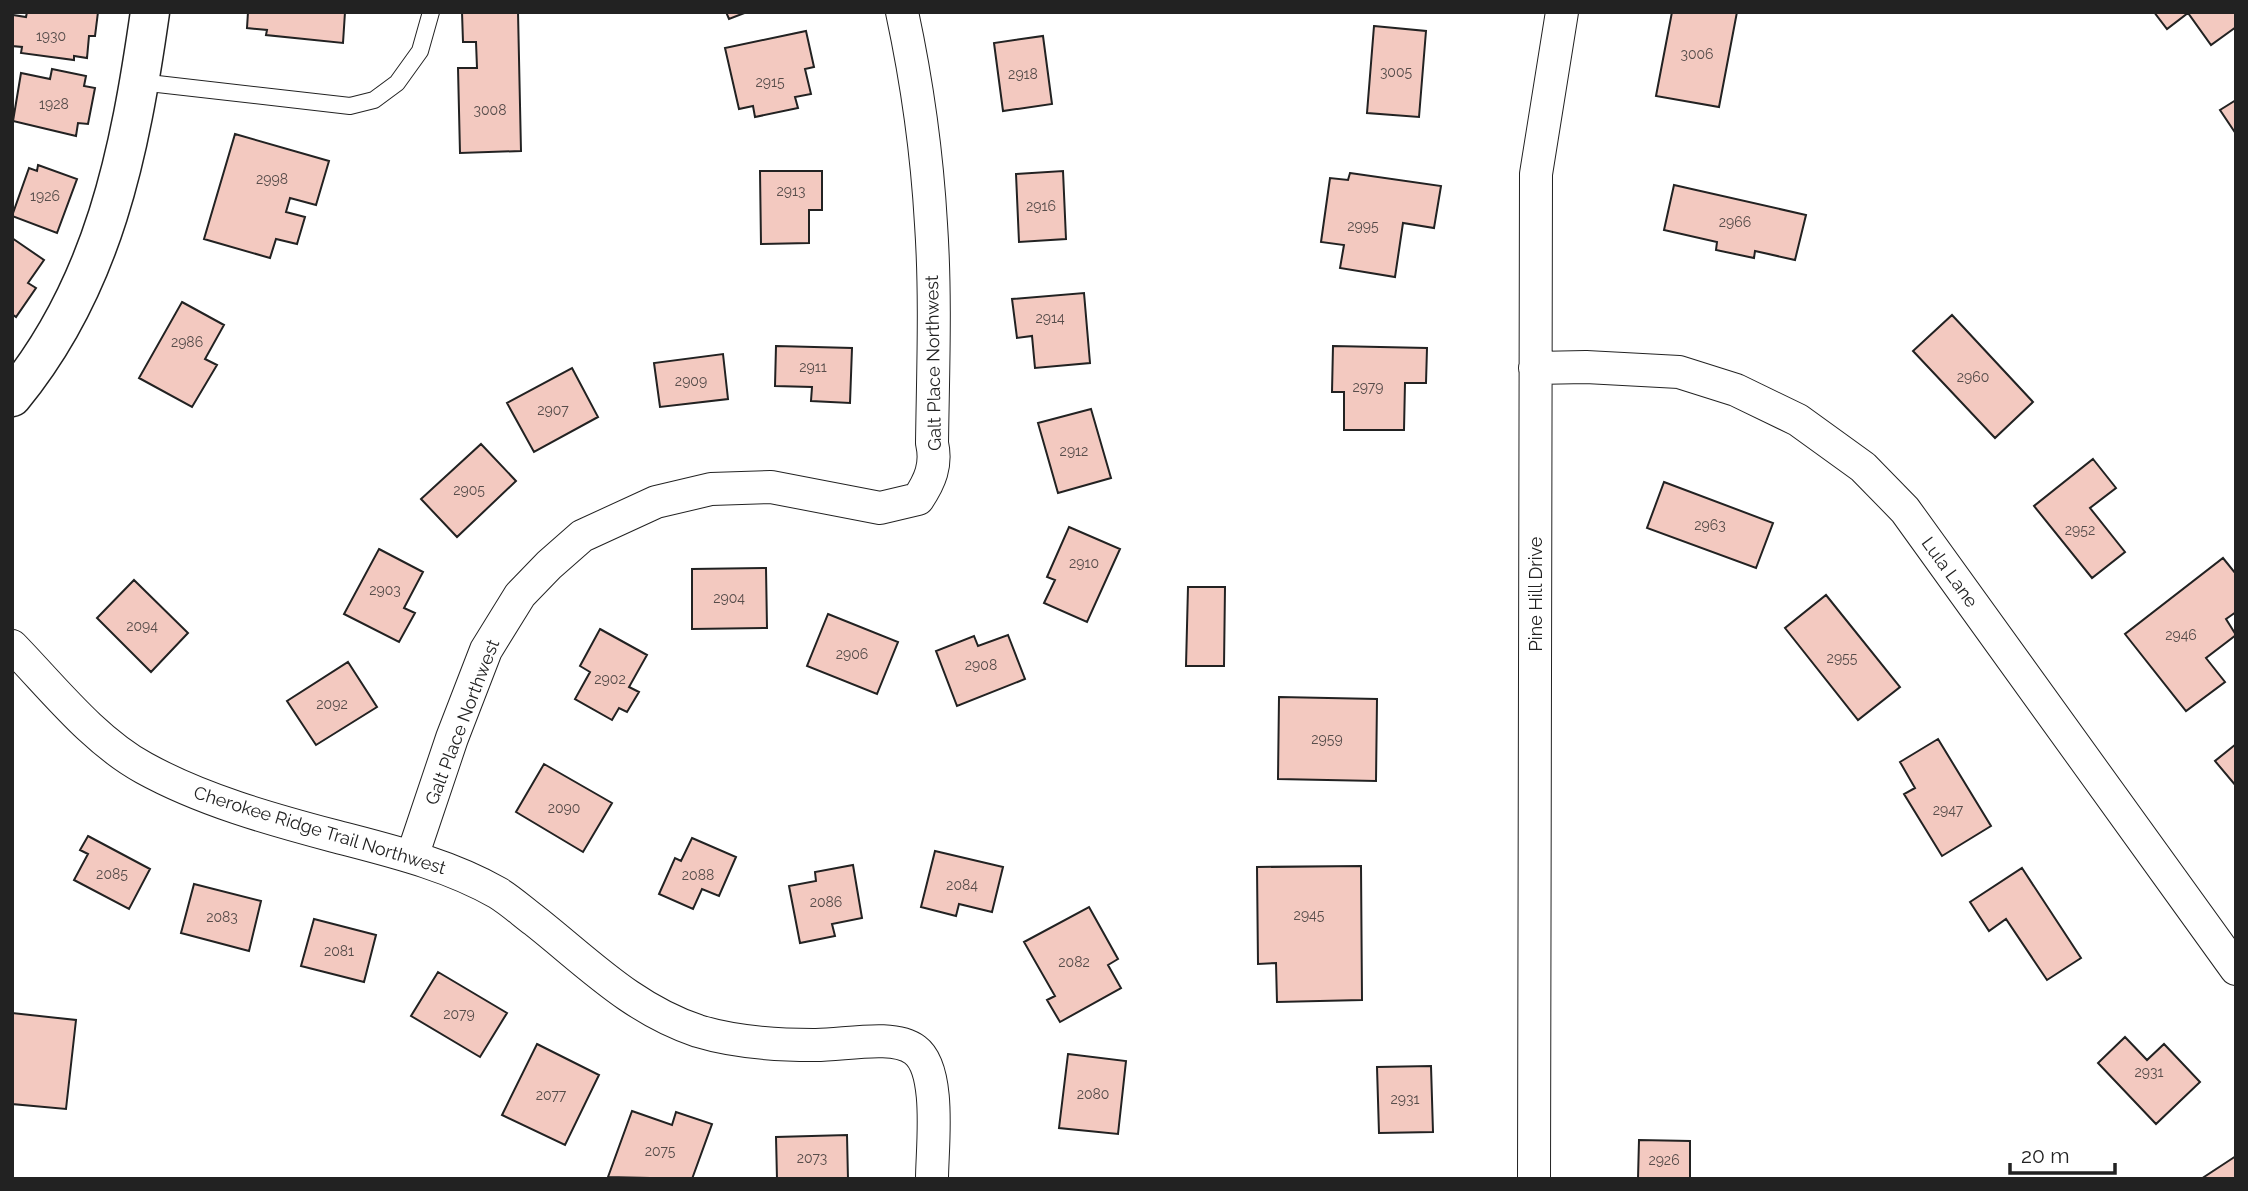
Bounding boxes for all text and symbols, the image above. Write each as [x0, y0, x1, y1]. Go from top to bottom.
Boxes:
house number: 1930 [36, 28, 66, 44]
house number: 3006 [1680, 46, 1714, 62]
house number: 3005 [1380, 64, 1412, 80]
house number: 2918 [1008, 66, 1038, 82]
house number: 2915 [755, 74, 785, 90]
house number: 1928 [39, 96, 69, 112]
house number: 3008 [474, 102, 506, 118]
house number: 2998 [256, 171, 288, 187]
house number: 2913 [777, 183, 805, 199]
house number: 1926 [30, 188, 60, 204]
house number: 2916 [1026, 198, 1056, 214]
house number: 2966 [1719, 214, 1751, 230]
house number: 2995 [1347, 218, 1379, 234]
street label: Galt Place Northwest [921, 275, 945, 451]
house number: 2914 [1035, 310, 1065, 326]
house number: 2986 [171, 334, 203, 350]
house number: 2911 [799, 359, 827, 375]
house number: 2960 [1957, 369, 1989, 385]
house number: 2909 [675, 373, 707, 389]
house number: 2979 [1352, 379, 1384, 395]
house number: 2907 [537, 402, 569, 418]
house number: 2912 [1060, 443, 1088, 459]
house number: 2905 [453, 482, 485, 498]
house number: 2963 [1694, 517, 1726, 533]
house number: 2952 [2065, 522, 2095, 538]
street label: Lula Lane [1917, 533, 1983, 612]
street label: Pine Hill Drive [1525, 536, 1546, 651]
house number: 2910 [1069, 555, 1099, 571]
house number: 2903 [369, 582, 401, 598]
house number: 2904 [713, 590, 745, 606]
house number: 2094 [126, 618, 158, 634]
house number: 2946 [2165, 627, 2197, 643]
street label: Galt Place Northwest [421, 636, 503, 808]
house number: 2906 [836, 646, 868, 662]
house number: 2955 [1827, 650, 1858, 666]
house number: 2908 [965, 657, 997, 673]
house number: 2902 [594, 671, 626, 687]
house number: 2092 [316, 696, 348, 712]
house number: 2959 [1311, 731, 1343, 747]
street label: Cherokee Ridge Trail Northwest [191, 782, 449, 878]
house number: 2090 [548, 800, 580, 816]
house number: 2947 [1933, 802, 1964, 818]
house number: 2085 [96, 866, 128, 882]
house number: 2088 [682, 867, 714, 883]
house number: 2084 [946, 877, 978, 893]
house number: 2086 [810, 894, 842, 910]
house number: 2945 [1294, 907, 1325, 923]
house number: 2083 [206, 909, 238, 925]
house number: 2081 [324, 943, 354, 959]
house number: 2082 [1058, 954, 1090, 970]
house number: 2079 [443, 1006, 475, 1022]
house number: 2931 [2135, 1064, 2163, 1080]
house number: 2080 [1077, 1086, 1109, 1102]
house number: 2077 [536, 1087, 567, 1103]
house number: 2931 [1391, 1091, 1419, 1107]
scale bar [2010, 1132, 2115, 1176]
house number: 2075 [645, 1143, 676, 1159]
text: 20 m [2021, 1143, 2069, 1168]
house number: 2073 [797, 1150, 827, 1166]
house number: 2926 [1648, 1152, 1680, 1168]

